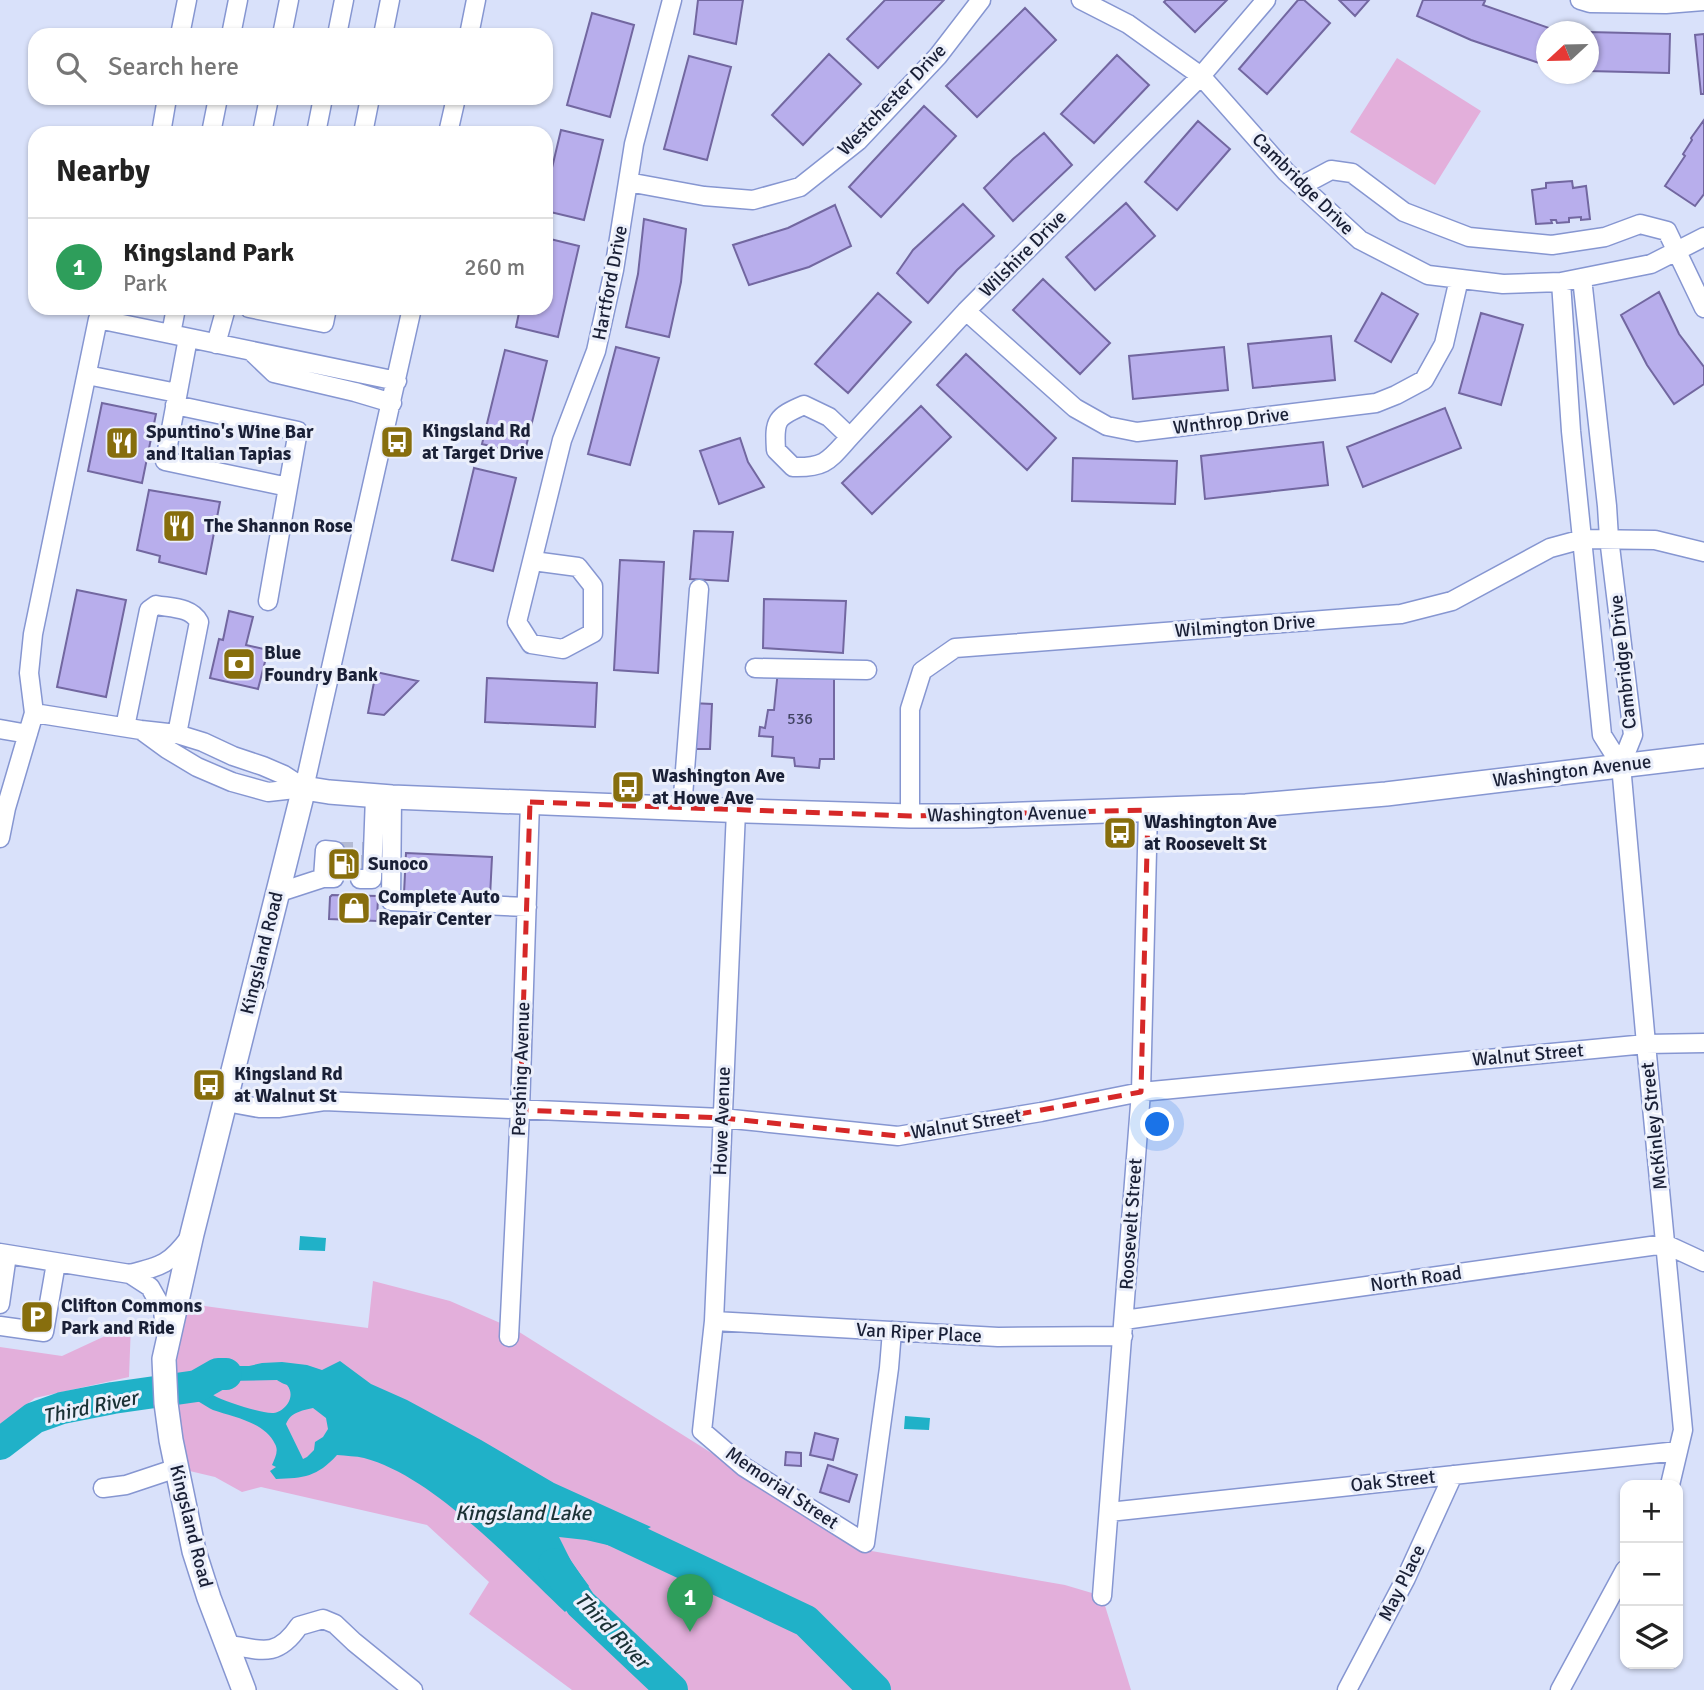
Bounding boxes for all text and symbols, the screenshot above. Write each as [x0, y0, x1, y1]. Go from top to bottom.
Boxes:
north arrow [1536, 21, 1599, 84]
search box [28, 28, 553, 105]
street label: Westchester Drive [832, 39, 952, 161]
icon: search [52, 48, 90, 86]
text: Search here [108, 51, 239, 83]
street label: Cambridge Drive [1247, 128, 1359, 240]
text: Nearby [56, 153, 150, 190]
street label: Wilshire Drive [974, 205, 1072, 303]
street label: Hartford Drive [587, 224, 633, 342]
text: Kingsland Park [123, 237, 294, 269]
text: 1 [73, 253, 85, 282]
text: 260 m [464, 253, 525, 282]
text: Park [123, 269, 167, 298]
street label: Wnthrop Drive [1172, 402, 1290, 440]
place label: Kingsland Rd at Target Drive [422, 419, 544, 465]
place label: Spuntino's Wine Bar and Italian Tapias [146, 420, 314, 466]
bus stop icon: Kingsland Rd at Target Drive [378, 423, 416, 461]
restaurant icon: Spuntino's Wine Bar and Italian Tapias [103, 424, 141, 462]
restaurant icon: The Shannon Rose [160, 507, 198, 545]
place label: The Shannon Rose [204, 514, 353, 538]
street label: Cambridge Drive [1604, 594, 1642, 730]
street label: Wilmington Drive [1174, 609, 1316, 643]
place label: Blue Foundry Bank [264, 641, 378, 687]
bank icon: Blue Foundry Bank [220, 645, 258, 683]
house number: 536 [787, 709, 813, 729]
street label: Washington Avenue [1491, 749, 1653, 793]
place label: Washington Ave at Howe Ave [652, 764, 785, 810]
bus stop icon: Washington Ave at Howe Ave [609, 768, 647, 806]
street label: Washington Avenue [927, 801, 1087, 827]
place label: Washington Ave at Roosevelt St [1144, 810, 1277, 856]
bus stop icon: Washington Ave at Roosevelt St [1101, 814, 1139, 852]
fuel station icon: Sunoco [325, 845, 363, 883]
place label: Sunoco [368, 852, 428, 876]
place label: Complete Auto Repair Center [378, 885, 500, 931]
street label: Kingsland Road [235, 889, 289, 1017]
shop icon: Complete Auto Repair Center [335, 889, 373, 927]
street label: Pershing Avenue [507, 1001, 535, 1137]
street label: Walnut Street [1471, 1038, 1585, 1072]
street label: McKinley Street [1635, 1061, 1673, 1191]
place label: Kingsland Rd at Walnut St [234, 1062, 343, 1108]
bus stop icon: Kingsland Rd at Walnut St [190, 1066, 228, 1104]
street label: Howe Avenue [708, 1066, 736, 1176]
street label: Walnut Street [909, 1103, 1023, 1145]
your location [1140, 1107, 1174, 1141]
street label: Roosevelt Street [1114, 1157, 1148, 1291]
street label: North Road [1369, 1261, 1463, 1297]
place label: Clifton Commons Park and Ride [61, 1294, 202, 1340]
parking icon: Clifton Commons Park and Ride [18, 1298, 56, 1336]
street label: Van Riper Place [855, 1318, 983, 1348]
water label: Third River [40, 1384, 143, 1430]
street label: Memorial Street [721, 1441, 843, 1535]
street label: Kingsland Road [164, 1462, 218, 1590]
street label: Oak Street [1349, 1465, 1437, 1497]
map controls [1620, 1480, 1683, 1669]
button: + [1620, 1480, 1683, 1543]
water label: Kingsland Lake [455, 1500, 592, 1526]
street label: May Place [1373, 1541, 1431, 1625]
button: − [1620, 1543, 1683, 1606]
pin: 1 [667, 1574, 713, 1632]
water label: Third River [569, 1586, 657, 1676]
button: layers [1620, 1606, 1683, 1669]

